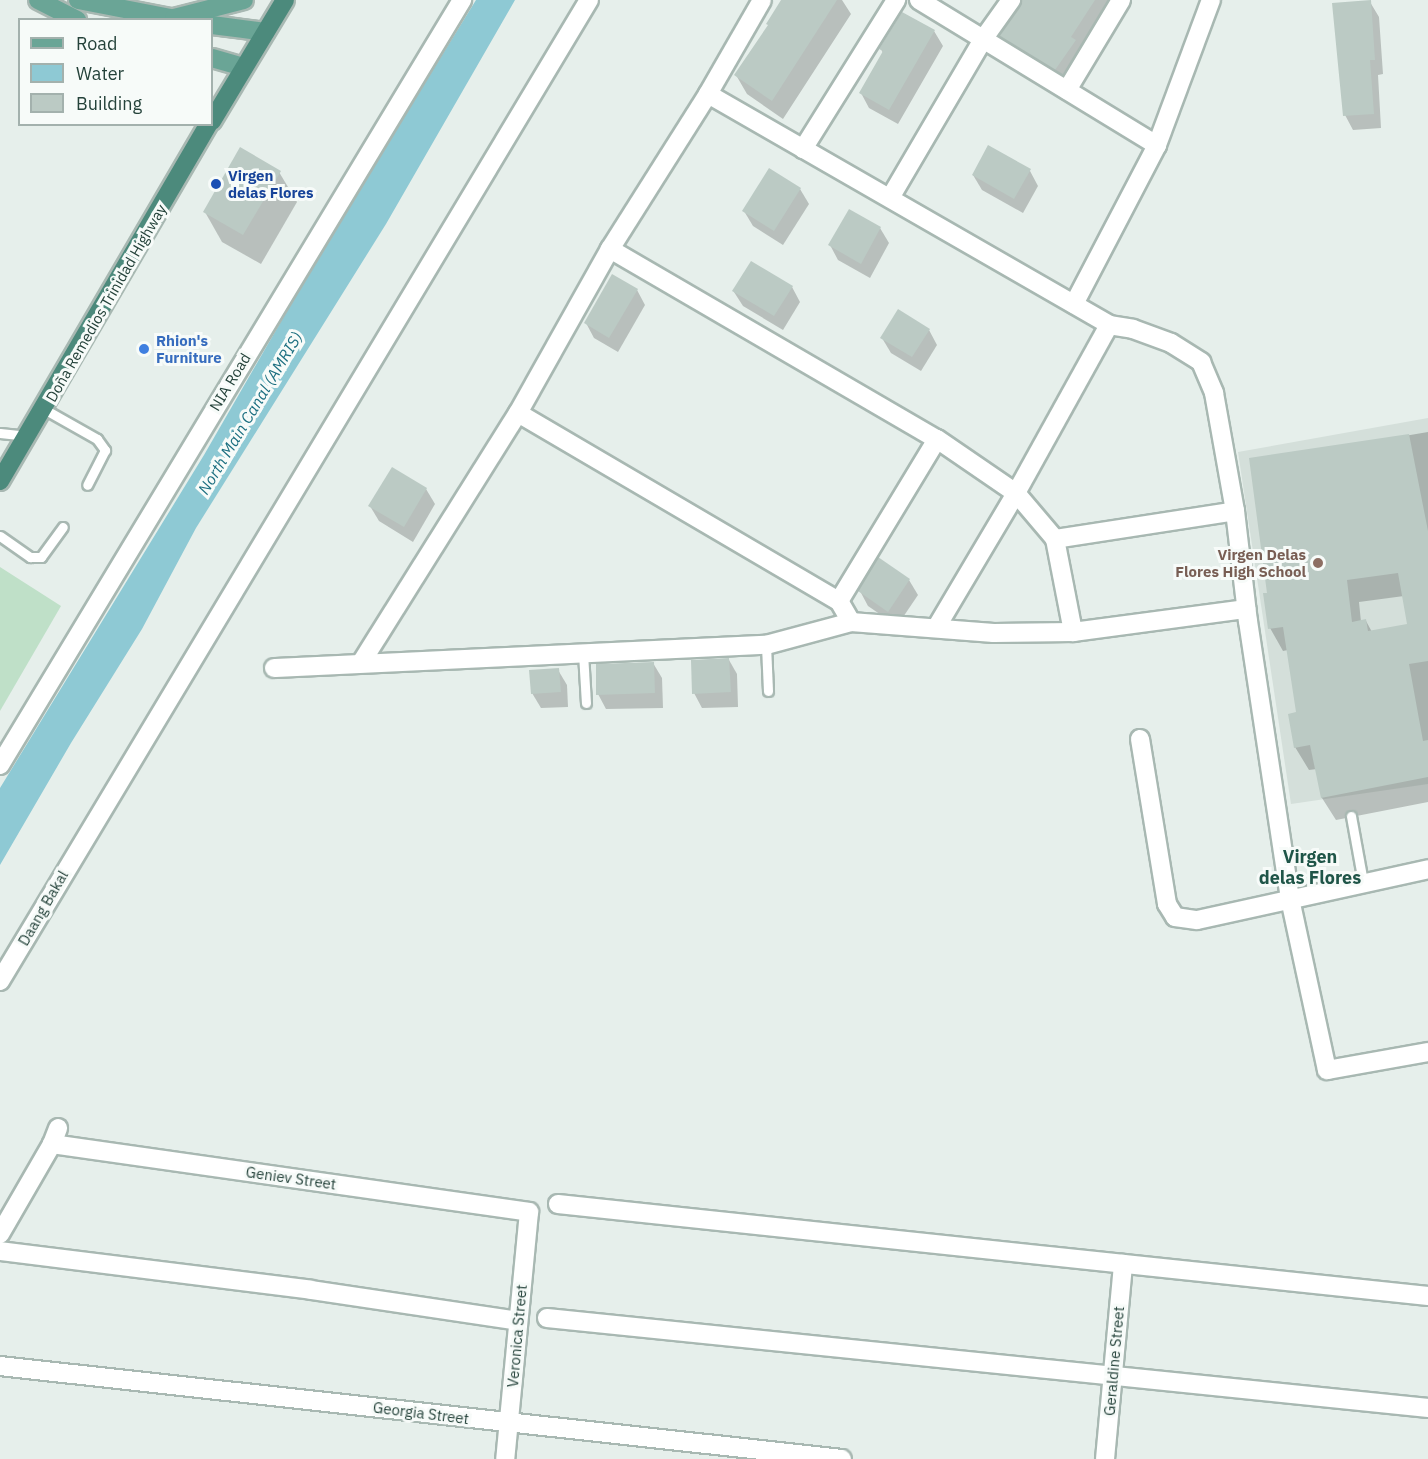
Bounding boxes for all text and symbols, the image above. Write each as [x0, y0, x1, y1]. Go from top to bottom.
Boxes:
legend [18, 18, 213, 126]
text: Road [76, 32, 117, 55]
text: Water [76, 62, 124, 85]
text: Building [76, 92, 142, 115]
place label: Virgen delas Flores [228, 166, 313, 201]
marker: Virgen delas Flores [209, 177, 223, 191]
street label: Doña Remedios Trinidad Highway [42, 201, 170, 405]
water label: North Main Canal (AMRIS) [194, 328, 306, 498]
place label: Rhion's Furniture [156, 331, 222, 366]
marker: Rhion's Furniture [137, 342, 151, 356]
street label: NIA Road [206, 350, 254, 414]
place label: Virgen Delas Flores High School [1175, 545, 1306, 580]
marker: Virgen Delas Flores High School [1311, 556, 1325, 570]
district label: Virgen delas Flores [1259, 847, 1361, 890]
street label: Daang Bakal [14, 867, 72, 949]
street label: Geniev Street [245, 1163, 337, 1193]
street label: Veronica Street [504, 1284, 530, 1388]
street label: Geraldine Street [1100, 1305, 1128, 1417]
street label: Georgia Street [372, 1398, 470, 1428]

